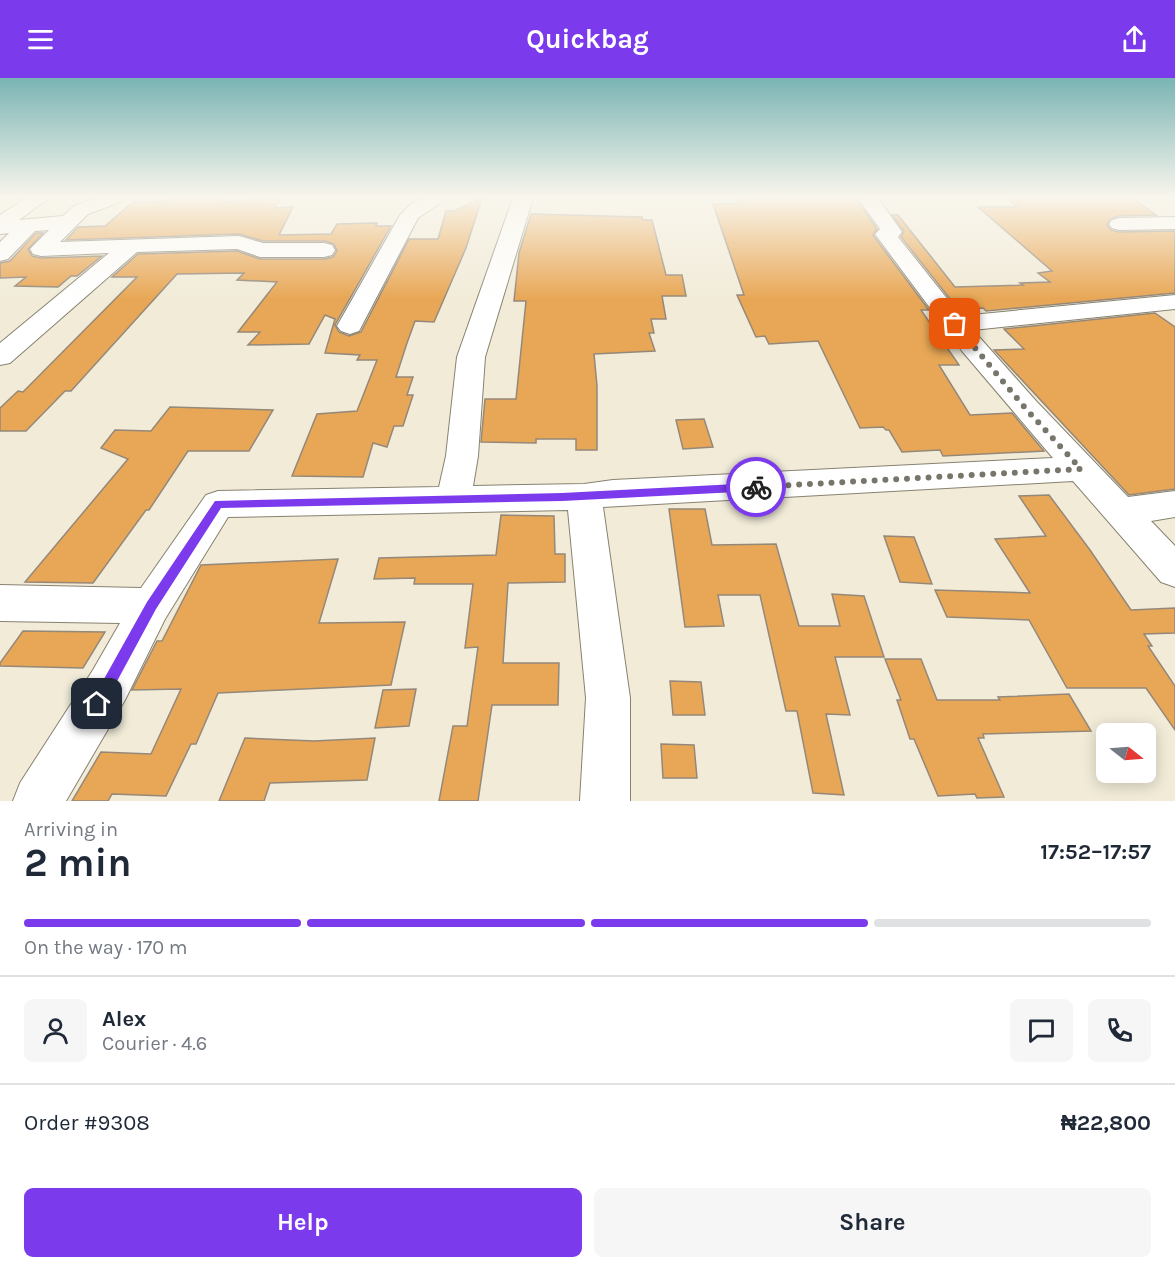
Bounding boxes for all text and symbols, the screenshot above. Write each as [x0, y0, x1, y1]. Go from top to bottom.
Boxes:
icon: menu [24, 23, 57, 56]
text: Quickbag [526, 23, 649, 55]
icon: share [1118, 23, 1151, 56]
pin [929, 298, 980, 349]
icon: bag [938, 307, 971, 340]
courier [726, 457, 786, 517]
icon: bike [740, 471, 773, 504]
pin [71, 678, 122, 729]
icon: home [80, 687, 113, 720]
north arrow [1096, 723, 1156, 783]
map controls [1096, 723, 1156, 783]
text: Arriving in [24, 818, 118, 841]
text: 17:52–17:57 [1040, 839, 1151, 865]
text: 2 min [24, 840, 132, 886]
text: On the way · 170 m [24, 936, 188, 959]
button: person [24, 999, 87, 1062]
button: chat [1010, 999, 1073, 1062]
button: phone [1088, 999, 1151, 1062]
text: Alex [102, 1006, 146, 1032]
text: Courier · 4.6 [102, 1032, 207, 1055]
text: Order #9308 [24, 1110, 150, 1136]
text: ₦22,800 [1061, 1110, 1151, 1136]
button: Help [24, 1188, 582, 1257]
button: Share [594, 1188, 1151, 1257]

